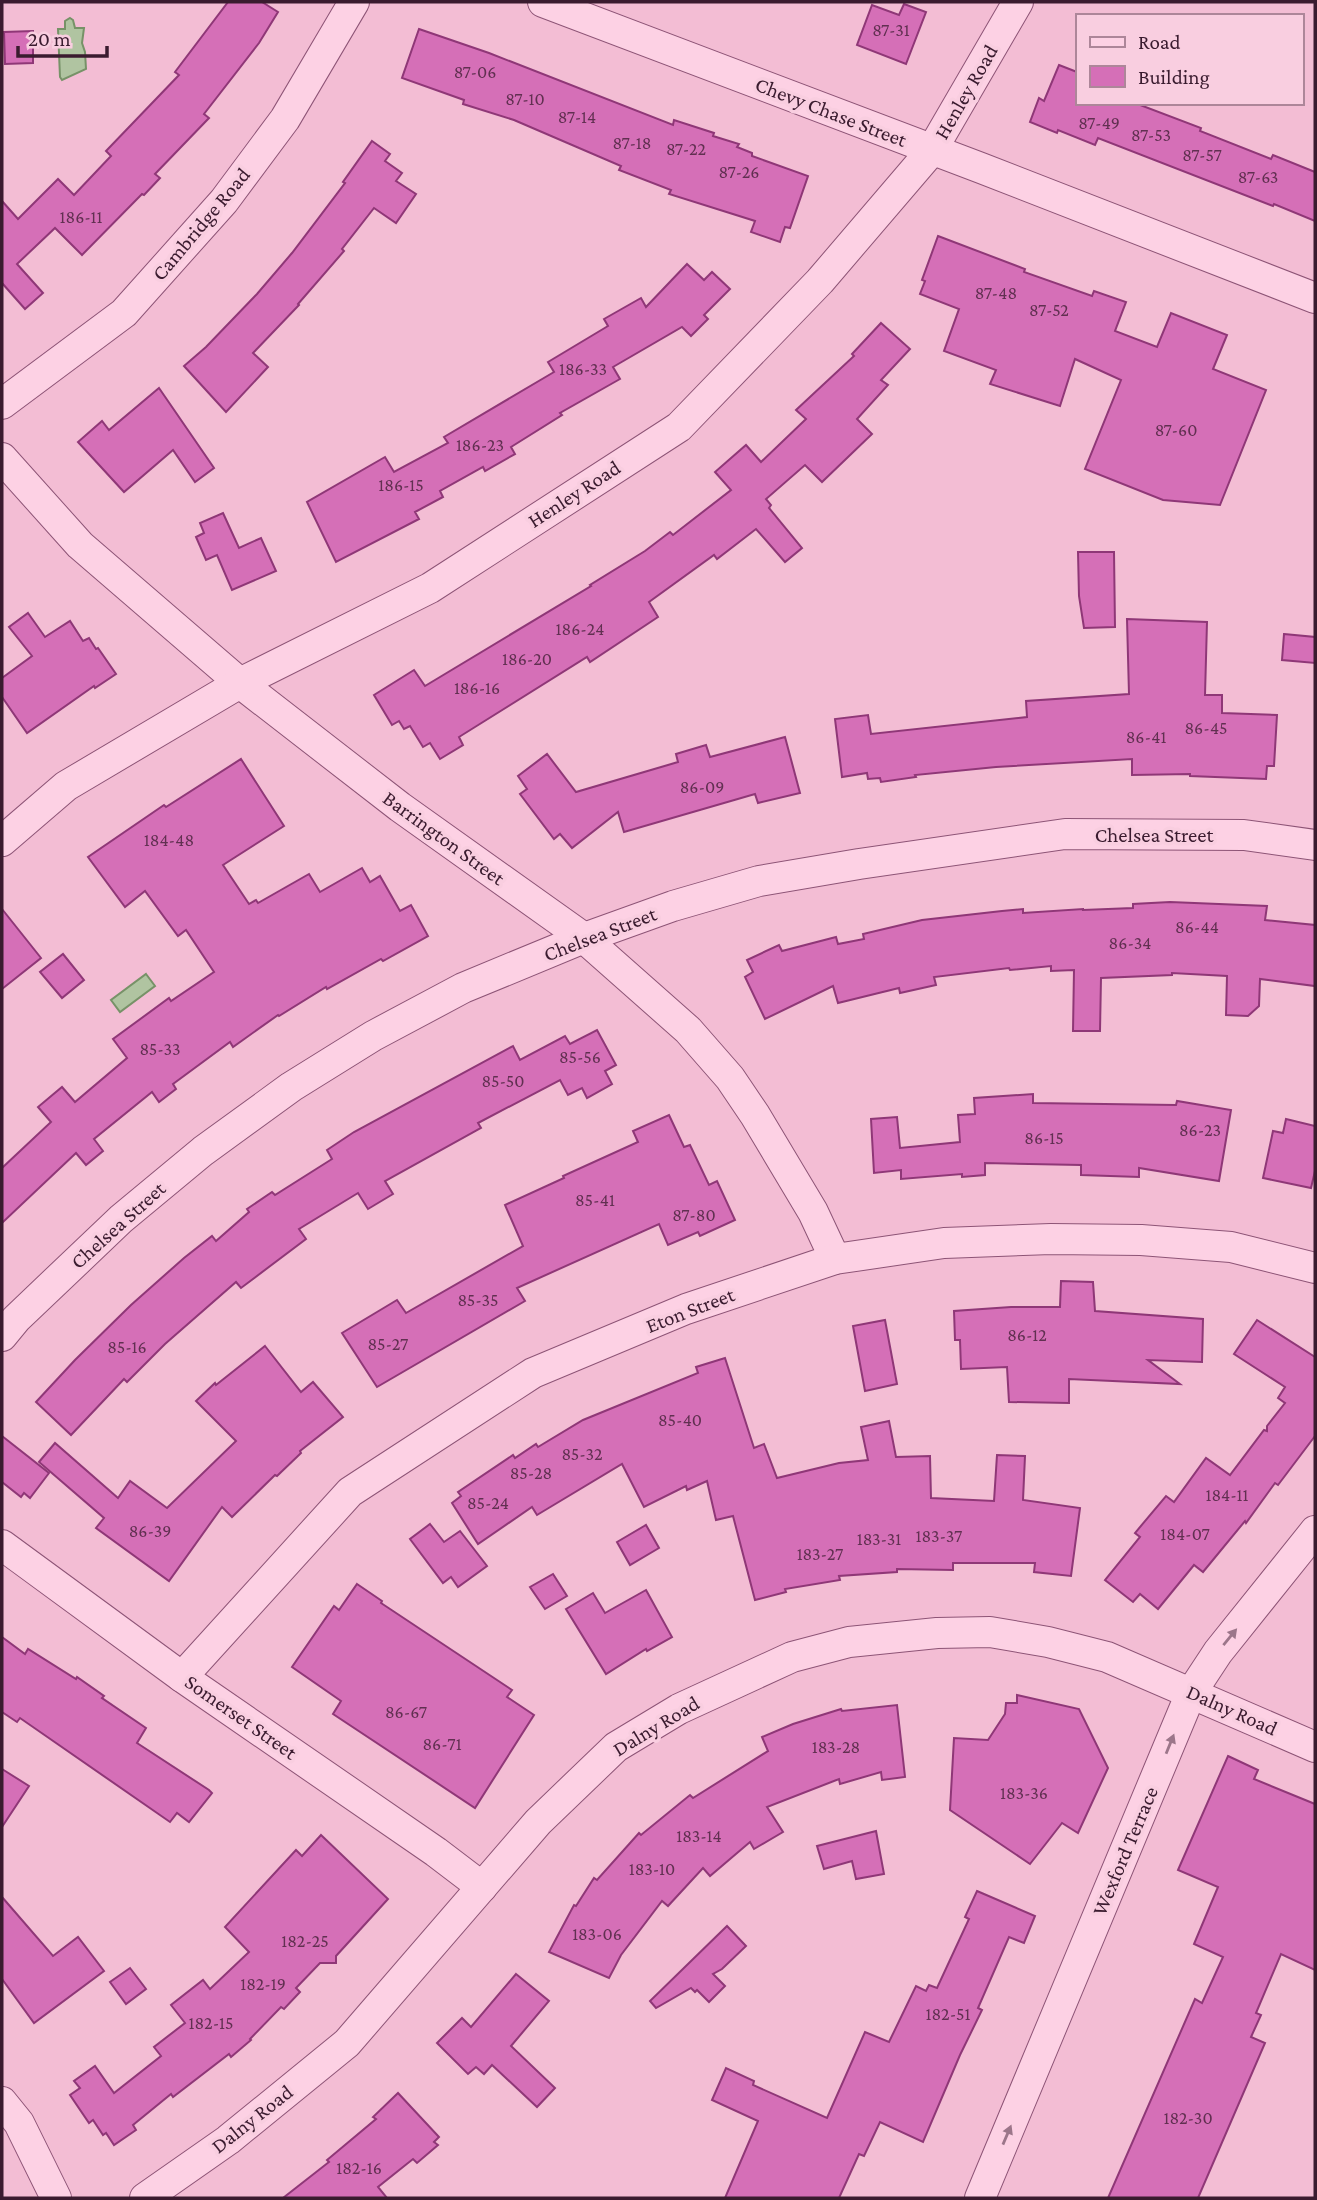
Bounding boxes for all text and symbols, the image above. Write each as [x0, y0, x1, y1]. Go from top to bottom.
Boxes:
scale bar [18, 14, 107, 58]
legend [1076, 14, 1303, 105]
house number: 87-31 [872, 20, 910, 40]
text: 20 m [28, 27, 71, 51]
text: Road [1138, 30, 1181, 54]
street label: Henley Road [929, 40, 1003, 144]
house number: 87-06 [454, 62, 496, 82]
text: Building [1138, 65, 1210, 89]
street label: Chevy Chase Street [752, 72, 911, 152]
house number: 87-10 [505, 89, 545, 109]
house number: 87-14 [558, 107, 596, 127]
house number: 87-49 [1078, 113, 1120, 133]
house number: 87-53 [1131, 125, 1171, 145]
house number: 87-18 [613, 133, 651, 153]
house number: 87-22 [666, 139, 706, 159]
house number: 87-57 [1182, 145, 1222, 165]
house number: 87-26 [719, 162, 759, 182]
street label: Cambridge Road [147, 163, 255, 285]
house number: 87-63 [1238, 167, 1278, 187]
house number: 186-11 [59, 207, 103, 227]
house number: 87-48 [975, 283, 1017, 303]
house number: 87-52 [1029, 300, 1069, 320]
house number: 186-33 [559, 359, 607, 379]
house number: 87-60 [1155, 420, 1197, 440]
house number: 186-23 [456, 435, 504, 455]
street label: Henley Road [523, 455, 625, 533]
house number: 186-15 [378, 475, 424, 495]
house number: 186-24 [556, 619, 604, 639]
house number: 186-20 [502, 649, 552, 669]
house number: 186-16 [454, 678, 500, 698]
house number: 86-45 [1184, 718, 1228, 738]
house number: 86-41 [1126, 727, 1166, 747]
house number: 86-09 [680, 777, 724, 797]
street label: Barrington Street [378, 786, 510, 891]
street label: Chelsea Street [1095, 823, 1214, 847]
house number: 184-48 [144, 830, 194, 850]
street label: Chelsea Street [540, 901, 661, 966]
house number: 86-44 [1175, 917, 1219, 937]
house number: 86-34 [1109, 933, 1151, 953]
house number: 85-33 [139, 1039, 181, 1059]
house number: 85-56 [559, 1047, 601, 1067]
house number: 85-50 [482, 1071, 524, 1091]
house number: 86-23 [1179, 1120, 1221, 1140]
house number: 86-15 [1024, 1128, 1064, 1148]
street label: Chelsea Street [66, 1176, 171, 1274]
house number: 85-41 [575, 1190, 615, 1210]
house number: 87-80 [672, 1205, 716, 1225]
street label: Eton Street [642, 1282, 739, 1338]
house number: 85-35 [457, 1290, 499, 1310]
house number: 86-12 [1007, 1325, 1047, 1345]
house number: 85-27 [368, 1334, 408, 1354]
house number: 85-16 [107, 1337, 147, 1357]
house number: 85-40 [658, 1410, 702, 1430]
house number: 85-32 [561, 1444, 603, 1464]
house number: 85-28 [510, 1463, 552, 1483]
house number: 184-11 [1205, 1485, 1249, 1505]
house number: 85-24 [467, 1493, 509, 1513]
house number: 86-39 [129, 1521, 171, 1541]
house number: 184-07 [1160, 1524, 1210, 1544]
house number: 183-37 [916, 1526, 962, 1546]
house number: 183-31 [857, 1529, 901, 1549]
house number: 183-27 [797, 1544, 843, 1564]
one-way arrow [1222, 1628, 1237, 1645]
street label: Somerset Street [180, 1670, 302, 1765]
street label: Dalny Road [1183, 1679, 1281, 1741]
street label: Dalny Road [608, 1691, 704, 1761]
house number: 86-67 [385, 1702, 427, 1722]
house number: 86-71 [422, 1734, 462, 1754]
one-way arrow [1164, 1734, 1175, 1755]
house number: 183-28 [812, 1737, 860, 1757]
house number: 183-36 [1000, 1783, 1048, 1803]
street label: Wexford Terrace [1087, 1783, 1163, 1919]
house number: 183-14 [676, 1826, 722, 1846]
house number: 183-10 [629, 1859, 675, 1879]
house number: 183-06 [572, 1924, 622, 1944]
house number: 182-25 [281, 1931, 329, 1951]
house number: 182-19 [240, 1974, 286, 1994]
house number: 182-51 [926, 2004, 970, 2024]
house number: 182-15 [189, 2013, 233, 2033]
street label: Dalny Road [207, 2080, 297, 2158]
house number: 182-30 [1163, 2108, 1213, 2128]
one-way arrow [1002, 2125, 1013, 2146]
house number: 182-16 [336, 2158, 382, 2178]

